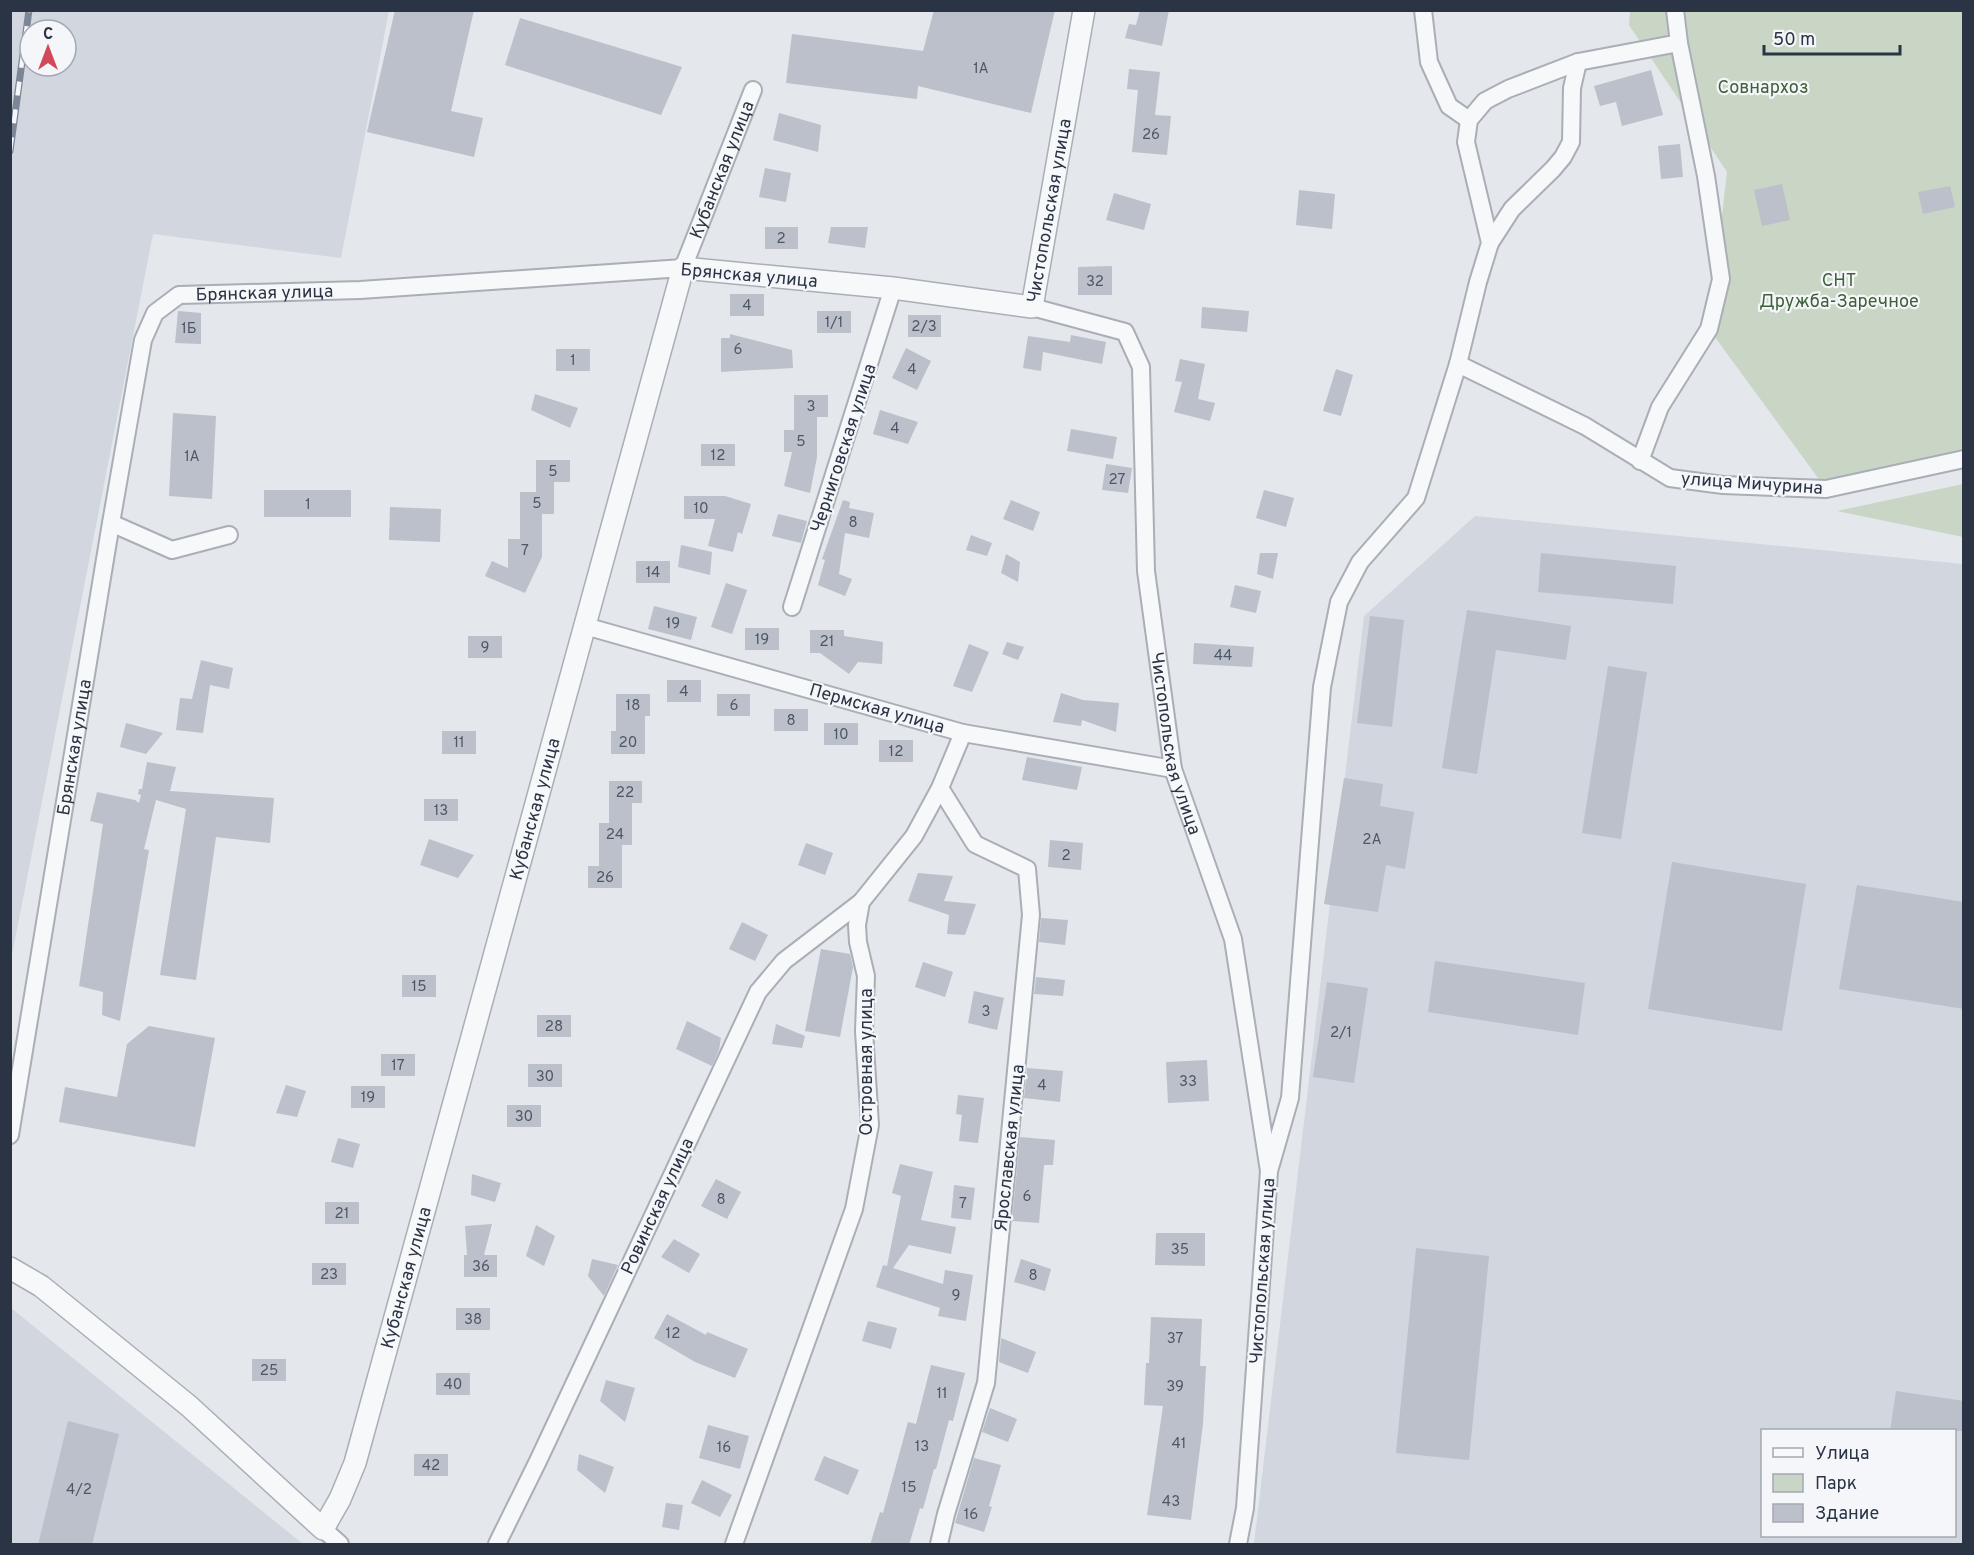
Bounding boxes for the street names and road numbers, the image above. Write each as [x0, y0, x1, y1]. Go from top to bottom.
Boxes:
street label: Кубанская улица [686, 98, 761, 243]
street label: Чистопольская улица [1023, 117, 1078, 305]
street label: Брянская улица [679, 259, 818, 294]
street label: Брянская улица [195, 281, 334, 308]
street label: Черниговская улица [806, 361, 883, 536]
street label: улица Мичурина [1680, 468, 1824, 501]
street label: Чистопольская улица [1144, 651, 1205, 838]
street label: Брянская улица [53, 678, 98, 817]
street label: Пермская улица [806, 679, 947, 740]
street label: Кубанская улица [505, 736, 566, 883]
street label: Островная улица [856, 988, 879, 1136]
street label: Ярославская улица [990, 1063, 1031, 1233]
street label: Ровинская улица [617, 1135, 700, 1279]
street label: Чистопольская улица [1246, 1177, 1281, 1365]
street label: Кубанская улица [377, 1204, 438, 1352]

